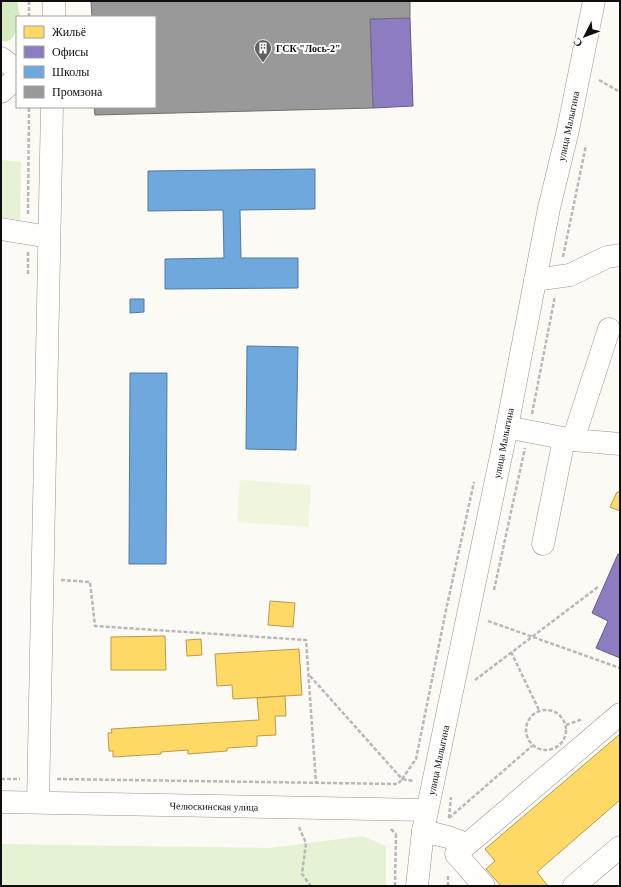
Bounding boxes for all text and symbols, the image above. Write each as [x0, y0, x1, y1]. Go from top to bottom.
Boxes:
legend [16, 16, 156, 108]
north arrow [565, 16, 605, 56]
text: Жильё [52, 25, 86, 39]
text: С [570, 36, 585, 50]
building icon: ГСК "Лось-2" [253, 38, 273, 63]
place label: ГСК "Лось-2" [276, 43, 341, 54]
text: Офисы [52, 45, 88, 59]
text: Школы [52, 65, 89, 79]
text: Промзона [52, 85, 103, 99]
street label: улица Малыгина [556, 89, 581, 162]
street label: улица Малыгина [491, 406, 516, 479]
street label: улица Малыгина [426, 723, 451, 796]
street label: Челюскинская улица [170, 800, 259, 813]

